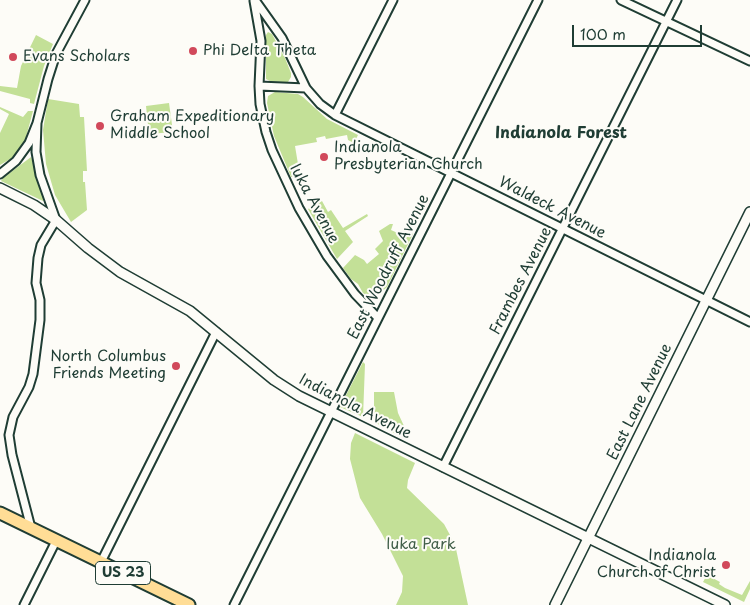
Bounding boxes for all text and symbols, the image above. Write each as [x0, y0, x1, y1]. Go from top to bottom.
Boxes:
scale bar [575, 15, 705, 47]
text: 100 m [580, 22, 626, 45]
place label: Phi Delta Theta [203, 42, 316, 60]
marker: Phi Delta Theta [187, 45, 199, 57]
place label: Evans Scholars [23, 48, 130, 66]
marker: Evans Scholars [7, 51, 19, 63]
place label: Graham Expeditionary Middle School [110, 108, 274, 143]
marker: Graham Expeditionary Middle School [94, 120, 106, 132]
district label: Indianola Forest [495, 124, 627, 144]
place label: Indianola Presbyterian Church [334, 139, 483, 174]
marker: Indianola Presbyterian Church [318, 151, 330, 163]
street label: Iuka Avenue [286, 161, 342, 247]
street label: Waldeck Avenue [496, 173, 608, 243]
street label: East Woodruff Avenue [345, 191, 433, 343]
street label: Frambes Avenue [486, 224, 556, 338]
street label: East Lane Avenue [604, 341, 676, 463]
place label: North Columbus Friends Meeting [50, 348, 166, 383]
marker: North Columbus Friends Meeting [170, 360, 182, 372]
street label: Indianola Avenue [296, 371, 414, 443]
park label: Iuka Park [386, 536, 456, 554]
place label: Indianola Church of Christ [597, 547, 716, 582]
marker: Indianola Church of Christ [720, 559, 732, 571]
road number: US 23 [96, 562, 150, 584]

